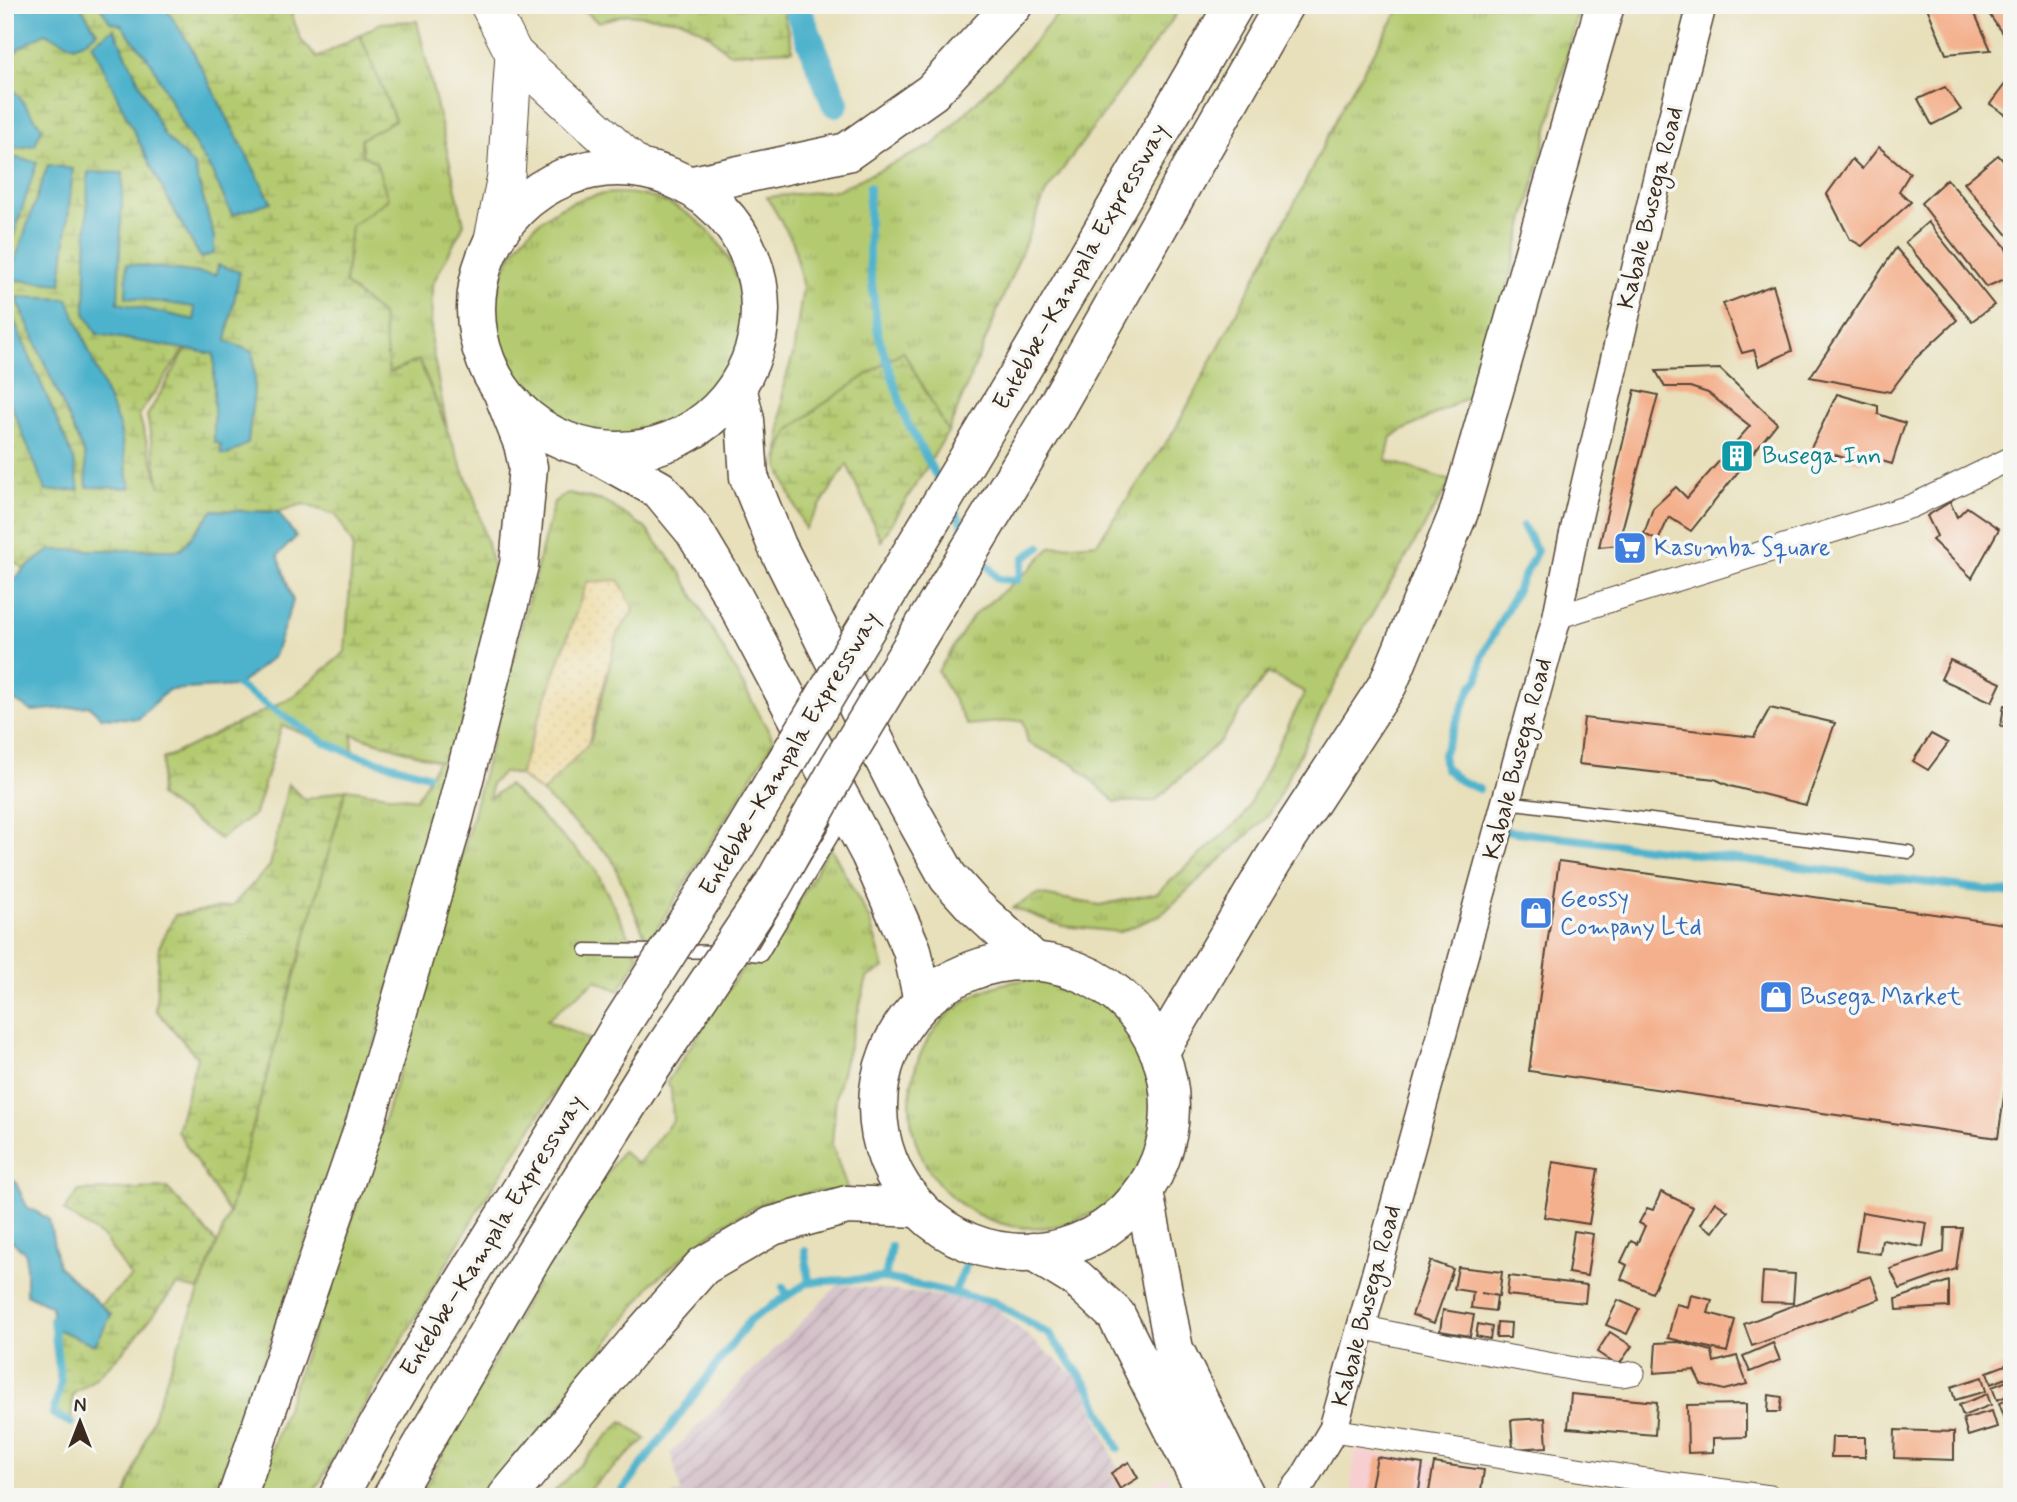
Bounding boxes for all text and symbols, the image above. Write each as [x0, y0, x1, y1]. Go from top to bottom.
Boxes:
street label: Kabale Busega Road [1611, 104, 1693, 313]
street label: Entebbe–Kampala Expressway [986, 118, 1176, 416]
building icon: Busega Inn [1718, 437, 1756, 475]
place label: Busega Inn [1762, 441, 1882, 474]
supermarket icon: Kasumba Square [1611, 529, 1649, 567]
place label: Kasumba Square [1654, 533, 1830, 564]
street label: Entebbe–Kampala Expressway [693, 606, 887, 902]
street label: Kabale Busega Road [1476, 655, 1562, 864]
place label: Geossy Company Ltd [1560, 884, 1702, 943]
shop icon: Geossy Company Ltd [1517, 894, 1555, 932]
shop icon: Busega Market [1757, 978, 1795, 1016]
place label: Busega Market [1800, 982, 1961, 1015]
street label: Entebbe–Kampala Expressway [393, 1090, 593, 1382]
street label: Kabale Busega Road [1325, 1202, 1411, 1411]
north arrow [46, 1386, 116, 1456]
text: N [74, 1394, 86, 1419]

